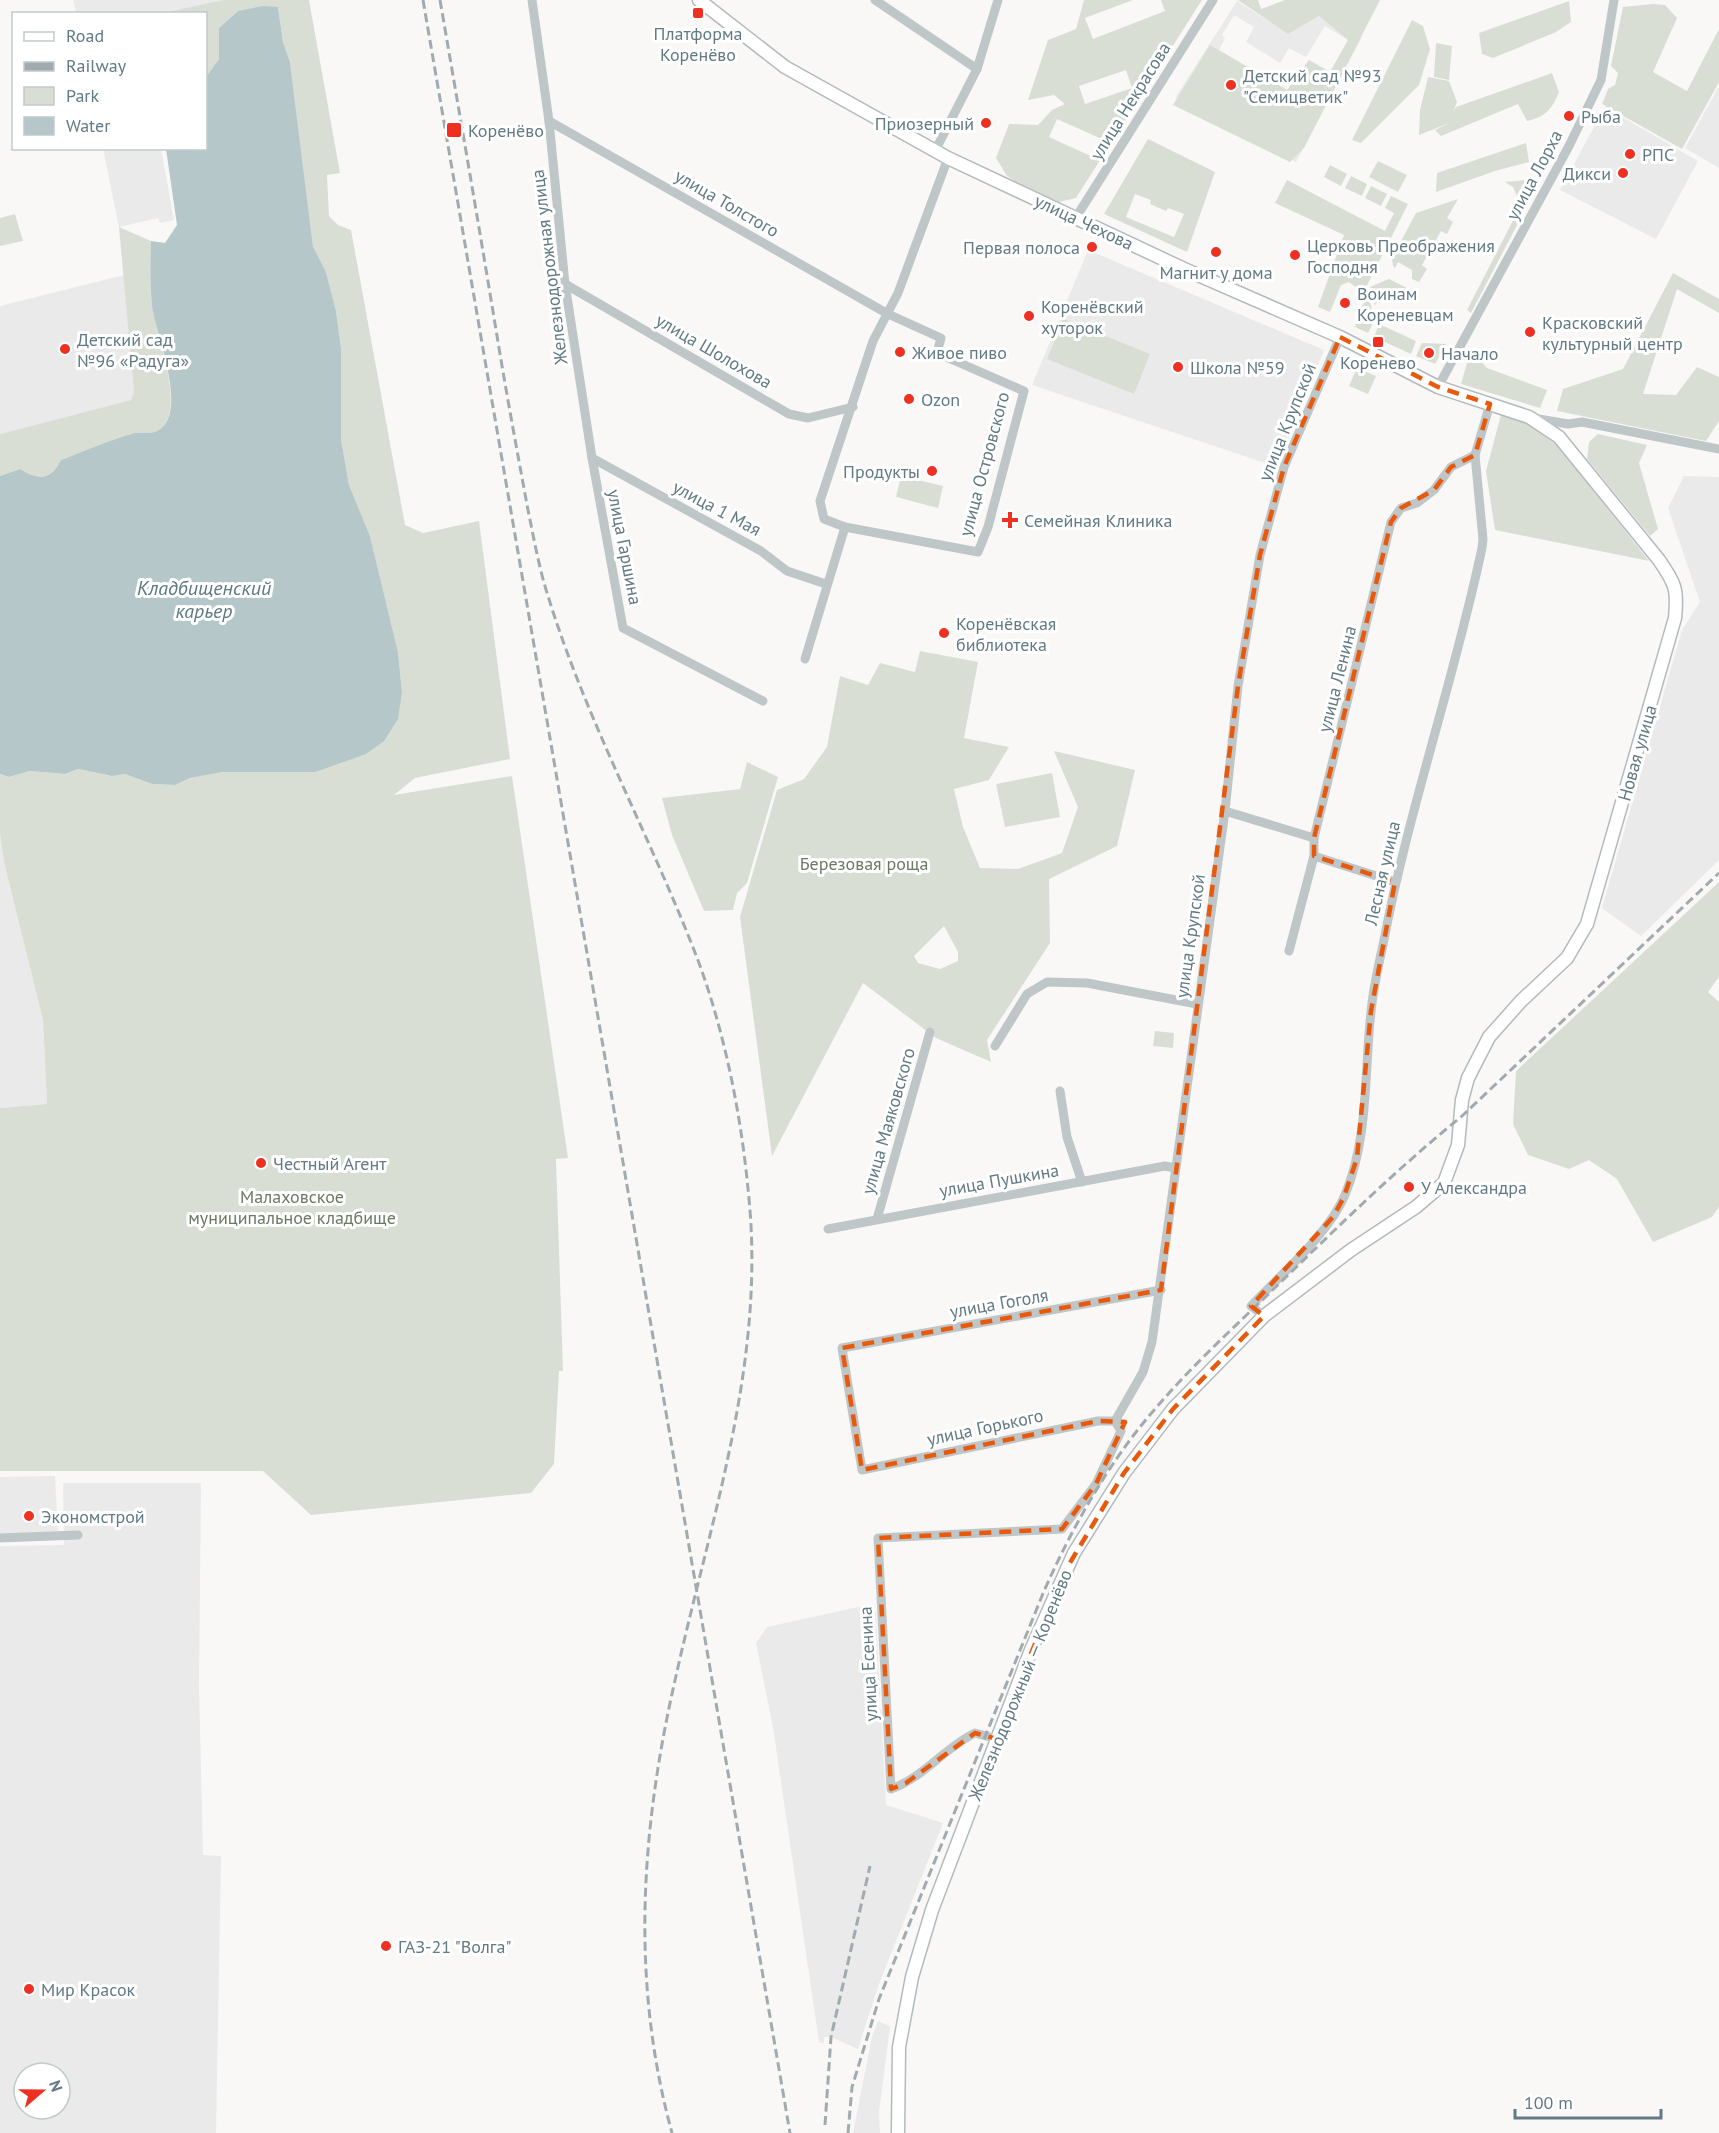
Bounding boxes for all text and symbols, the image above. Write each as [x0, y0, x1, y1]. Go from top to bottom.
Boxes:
marker: Платформа Коренёво [691, 6, 705, 20]
legend [12, 12, 207, 150]
place label: Платформа Коренёво [654, 22, 742, 66]
text: Road [66, 24, 104, 47]
street label: улица Некрасова [1085, 38, 1175, 164]
text: Railway [66, 54, 127, 77]
place label: Детский сад №93 "Семицветик" [1243, 64, 1381, 108]
marker: Детский сад №93 "Семицветик" [1224, 78, 1238, 92]
text: Park [66, 84, 99, 107]
place label: Рыба [1581, 105, 1621, 128]
marker: Рыба [1562, 109, 1576, 123]
place label: Приозерный [875, 112, 974, 135]
text: Water [66, 114, 110, 137]
marker: Приозерный [979, 116, 993, 130]
place label: Коренёво [468, 119, 544, 142]
marker: Коренёво [445, 121, 463, 139]
street label: улица Лорха [1501, 126, 1567, 224]
place label: РПС [1642, 143, 1674, 166]
marker: РПС [1623, 147, 1637, 161]
place label: Дикси [1563, 162, 1611, 185]
street label: улица Толстого [671, 164, 783, 242]
marker: Дикси [1616, 166, 1630, 180]
street label: Железнодорожная улица [526, 168, 573, 367]
street label: улица Чехова [1031, 189, 1137, 255]
place label: Церковь Преображения Господня [1307, 234, 1495, 278]
place label: Первая полоса [963, 236, 1080, 259]
marker: Первая полоса [1085, 240, 1099, 254]
marker: Магнит у дома [1209, 245, 1223, 259]
marker: Церковь Преображения Господня [1288, 248, 1302, 262]
place label: Магнит у дома [1159, 261, 1273, 284]
place label: Воинам Кореневцам [1357, 282, 1454, 326]
place label: Коренёвский хуторок [1041, 295, 1144, 339]
marker: Воинам Кореневцам [1338, 296, 1352, 310]
street label: улица Шолохова [652, 308, 776, 394]
marker: Коренёвский хуторок [1022, 309, 1036, 323]
place label: Красковский культурный центр [1542, 311, 1683, 355]
marker: Красковский культурный центр [1523, 325, 1537, 339]
place label: Детский сад №96 «Радуга» [77, 328, 189, 372]
marker: Коренево [1371, 335, 1385, 349]
place label: Живое пиво [911, 341, 1007, 364]
marker: Детский сад №96 «Радуга» [58, 342, 72, 356]
place label: Начало [1441, 342, 1498, 365]
marker: Живое пиво [893, 345, 907, 359]
marker: Начало [1422, 346, 1436, 360]
place label: Коренево [1340, 351, 1416, 374]
place label: Школа №59 [1190, 356, 1285, 379]
marker: Школа №59 [1171, 360, 1185, 374]
street label: улица Крупской [1253, 360, 1321, 484]
place label: Ozon [921, 388, 960, 411]
street label: улица Островского [954, 389, 1014, 539]
marker: Ozon [902, 392, 916, 406]
place label: Продукты [843, 460, 920, 483]
marker: Продукты [925, 464, 939, 478]
street label: улица 1 Мая [669, 475, 765, 541]
street label: улица Гаршина [603, 487, 647, 607]
place label: Семейная Клиника [1024, 509, 1172, 532]
marker: Семейная Клиника [1001, 511, 1019, 529]
water label: Кладбищенский карьер [137, 575, 271, 624]
place label: Коренёвская библиотека [956, 612, 1056, 656]
street label: улица Ленина [1313, 623, 1361, 735]
marker: Коренёвская библиотека [937, 626, 951, 640]
street label: Новая улица [1612, 702, 1662, 804]
street label: Лесная улица [1359, 819, 1405, 928]
park label: Березовая роща [800, 852, 928, 875]
street label: улица Крупской [1170, 872, 1210, 1000]
street label: улица Маяковского [856, 1045, 920, 1197]
place label: Честный Агент [273, 1152, 387, 1175]
marker: Честный Агент [254, 1156, 268, 1170]
street label: улица Пушкина [937, 1158, 1061, 1202]
place label: У Александра [1421, 1176, 1527, 1199]
marker: У Александра [1402, 1180, 1416, 1194]
park label: Малаховское муниципальное кладбище [188, 1185, 396, 1229]
street label: улица Гоголя [948, 1283, 1050, 1323]
street label: улица Горького [925, 1403, 1045, 1451]
place label: Экономстрой [41, 1505, 145, 1528]
marker: Экономстрой [22, 1509, 36, 1523]
street label: Железнодорожный — Коренёво [963, 1566, 1077, 1805]
street label: улица Есенина [853, 1606, 883, 1722]
place label: ГАЗ-21 "Волга" [398, 1935, 511, 1958]
marker: ГАЗ-21 "Волга" [379, 1939, 393, 1953]
place label: Мир Красок [41, 1978, 136, 2001]
marker: Мир Красок [22, 1982, 36, 1996]
north arrow [12, 2061, 72, 2121]
text: N [45, 2078, 67, 2094]
scale bar [1515, 2082, 1660, 2120]
text: 100 m [1524, 2091, 1573, 2114]

